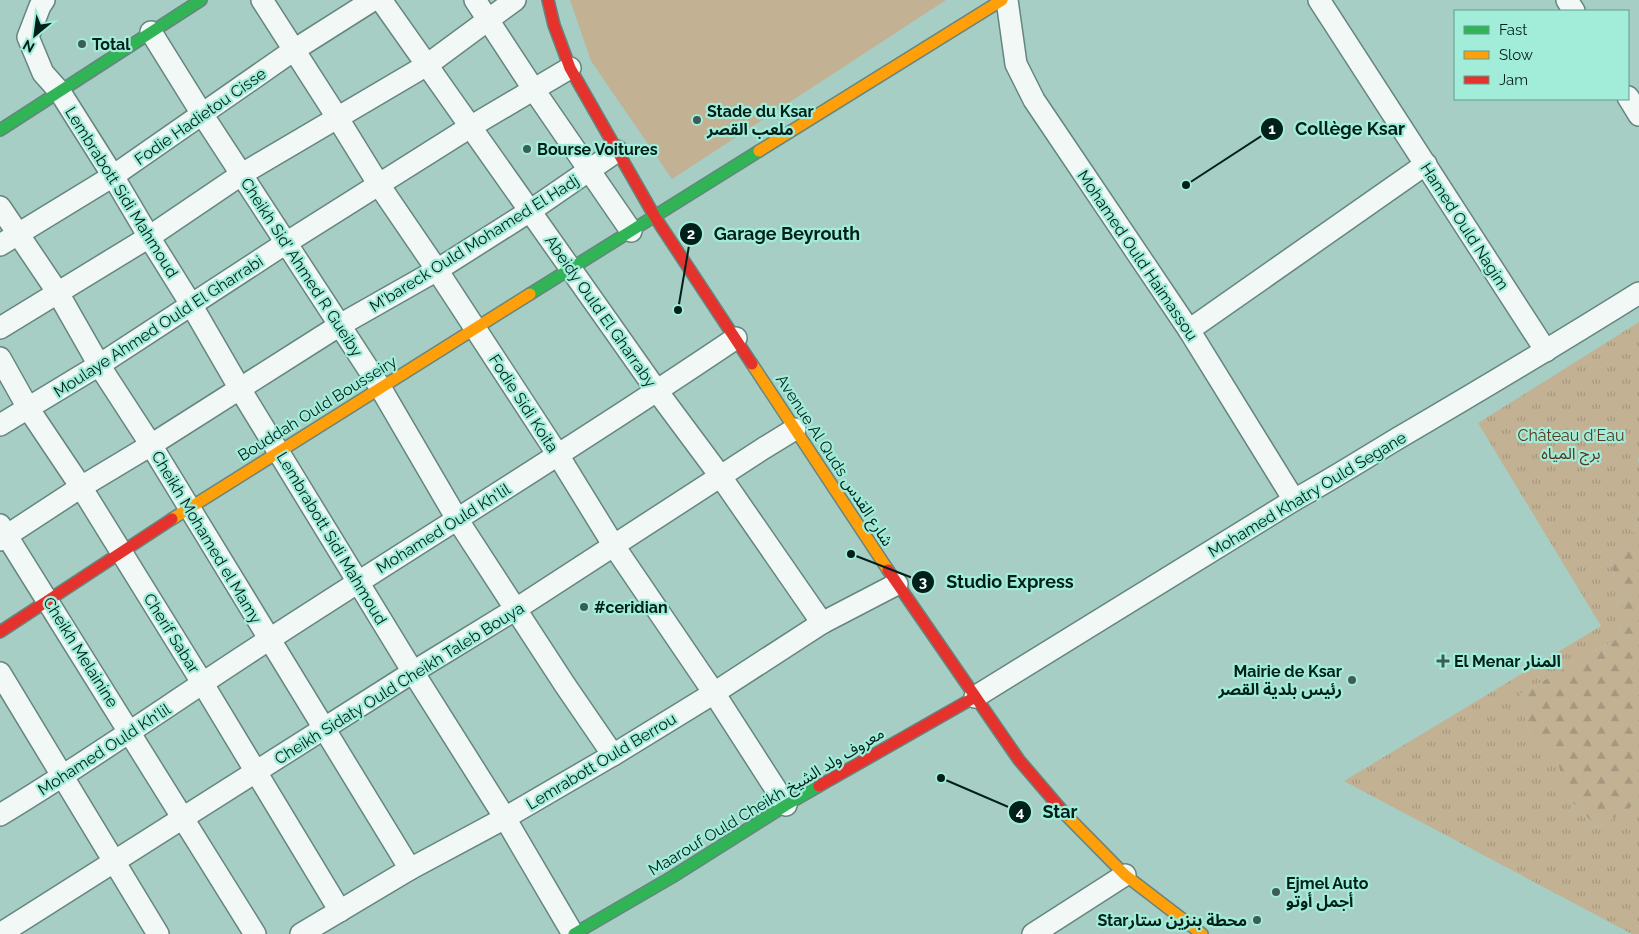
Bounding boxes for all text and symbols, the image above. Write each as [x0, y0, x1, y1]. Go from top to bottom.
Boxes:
north arrow [10, 10, 60, 60]
legend [1454, 10, 1629, 100]
text: Fast [1499, 21, 1527, 39]
place label: Total [92, 35, 131, 54]
text: N [20, 37, 37, 56]
marker: Total [76, 38, 88, 50]
text: Slow [1499, 46, 1533, 64]
street label: Fodie Hadietou Cisse [131, 64, 270, 169]
text: Jam [1499, 71, 1528, 89]
place label: Stade du Ksar ملعب القصر [706, 102, 814, 139]
street label: Lembrabott Sidi Mahmoud [61, 103, 182, 281]
callout: Collège Ksar [1260, 112, 1415, 145]
marker: Stade du Ksar ملعب القصر [691, 114, 703, 126]
text: Collège Ksar [1295, 118, 1405, 139]
text: 1 [1268, 120, 1276, 138]
place label: Bourse Voitures [537, 140, 658, 159]
marker: Bourse Voitures [521, 143, 533, 155]
street label: Hamed Ould Nagim [1416, 159, 1513, 293]
street label: Mohamed Ould Haimassou [1073, 167, 1202, 344]
street label: M'bareck Ould Mohamed El Hadj [366, 171, 582, 316]
street label: Cheikh Sid' Ahmed R Gueiby [237, 174, 367, 361]
callout: Garage Beyrouth [678, 218, 870, 251]
text: Garage Beyrouth [714, 223, 860, 244]
text: 2 [687, 225, 695, 243]
street label: Abeidy Ould El Gharraby [541, 232, 660, 391]
street label: Moulaye Ahmed Ould El Gharrabi [50, 252, 266, 401]
street label: Bouddah Ould Bousseiry [234, 351, 401, 465]
street label: Fodie Sidi Koita [485, 351, 562, 456]
street label: Avenue Al Quds شارع القدس [769, 371, 897, 551]
park label: Château d'Eau برج المياه [1518, 426, 1624, 466]
street label: Mohamed Khatry Ould Segane [1205, 428, 1410, 561]
street label: Cheikh Mohamed el Mamy [147, 448, 266, 627]
street label: Lembrabott Sidi Mahmoud [272, 449, 391, 628]
street label: Mohamed Ould Kh'lil [373, 479, 514, 577]
callout: Studio Express [911, 565, 1083, 598]
text: Studio Express [946, 571, 1074, 592]
text: 3 [919, 573, 927, 591]
street label: Cherif Sabar [140, 590, 204, 677]
street label: Cheikh Melainine [39, 594, 122, 711]
street label: Cheikh Sidaty Ould Cheikh Taleb Bouya [271, 598, 527, 768]
place label: #ceridian [594, 598, 668, 617]
marker: #ceridian [578, 601, 590, 613]
place label: El Menar المنار [1454, 652, 1561, 671]
marker: El Menar المنار [1436, 654, 1450, 668]
place label: Mairie de Ksar رئيس بلدية القصر [1217, 662, 1342, 699]
marker: Mairie de Ksar رئيس بلدية القصر [1346, 674, 1358, 686]
street label: Mohamed Ould Kh'lil [34, 699, 175, 799]
street label: Lemrabott Ould Berrou [523, 709, 680, 814]
street label: Maarouf Ould Cheikh معروف ولد الشيخ [645, 723, 889, 882]
callout: Star [1008, 796, 1088, 829]
text: Star [1042, 801, 1078, 822]
text: 4 [1016, 803, 1025, 821]
place label: Ejmel Auto أجمل أوتو [1286, 874, 1369, 911]
marker: Ejmel Auto أجمل أوتو [1270, 886, 1282, 898]
place label: Starمحطة بنزين ستار [1097, 911, 1247, 930]
marker: Starمحطة بنزين ستار [1251, 914, 1263, 926]

